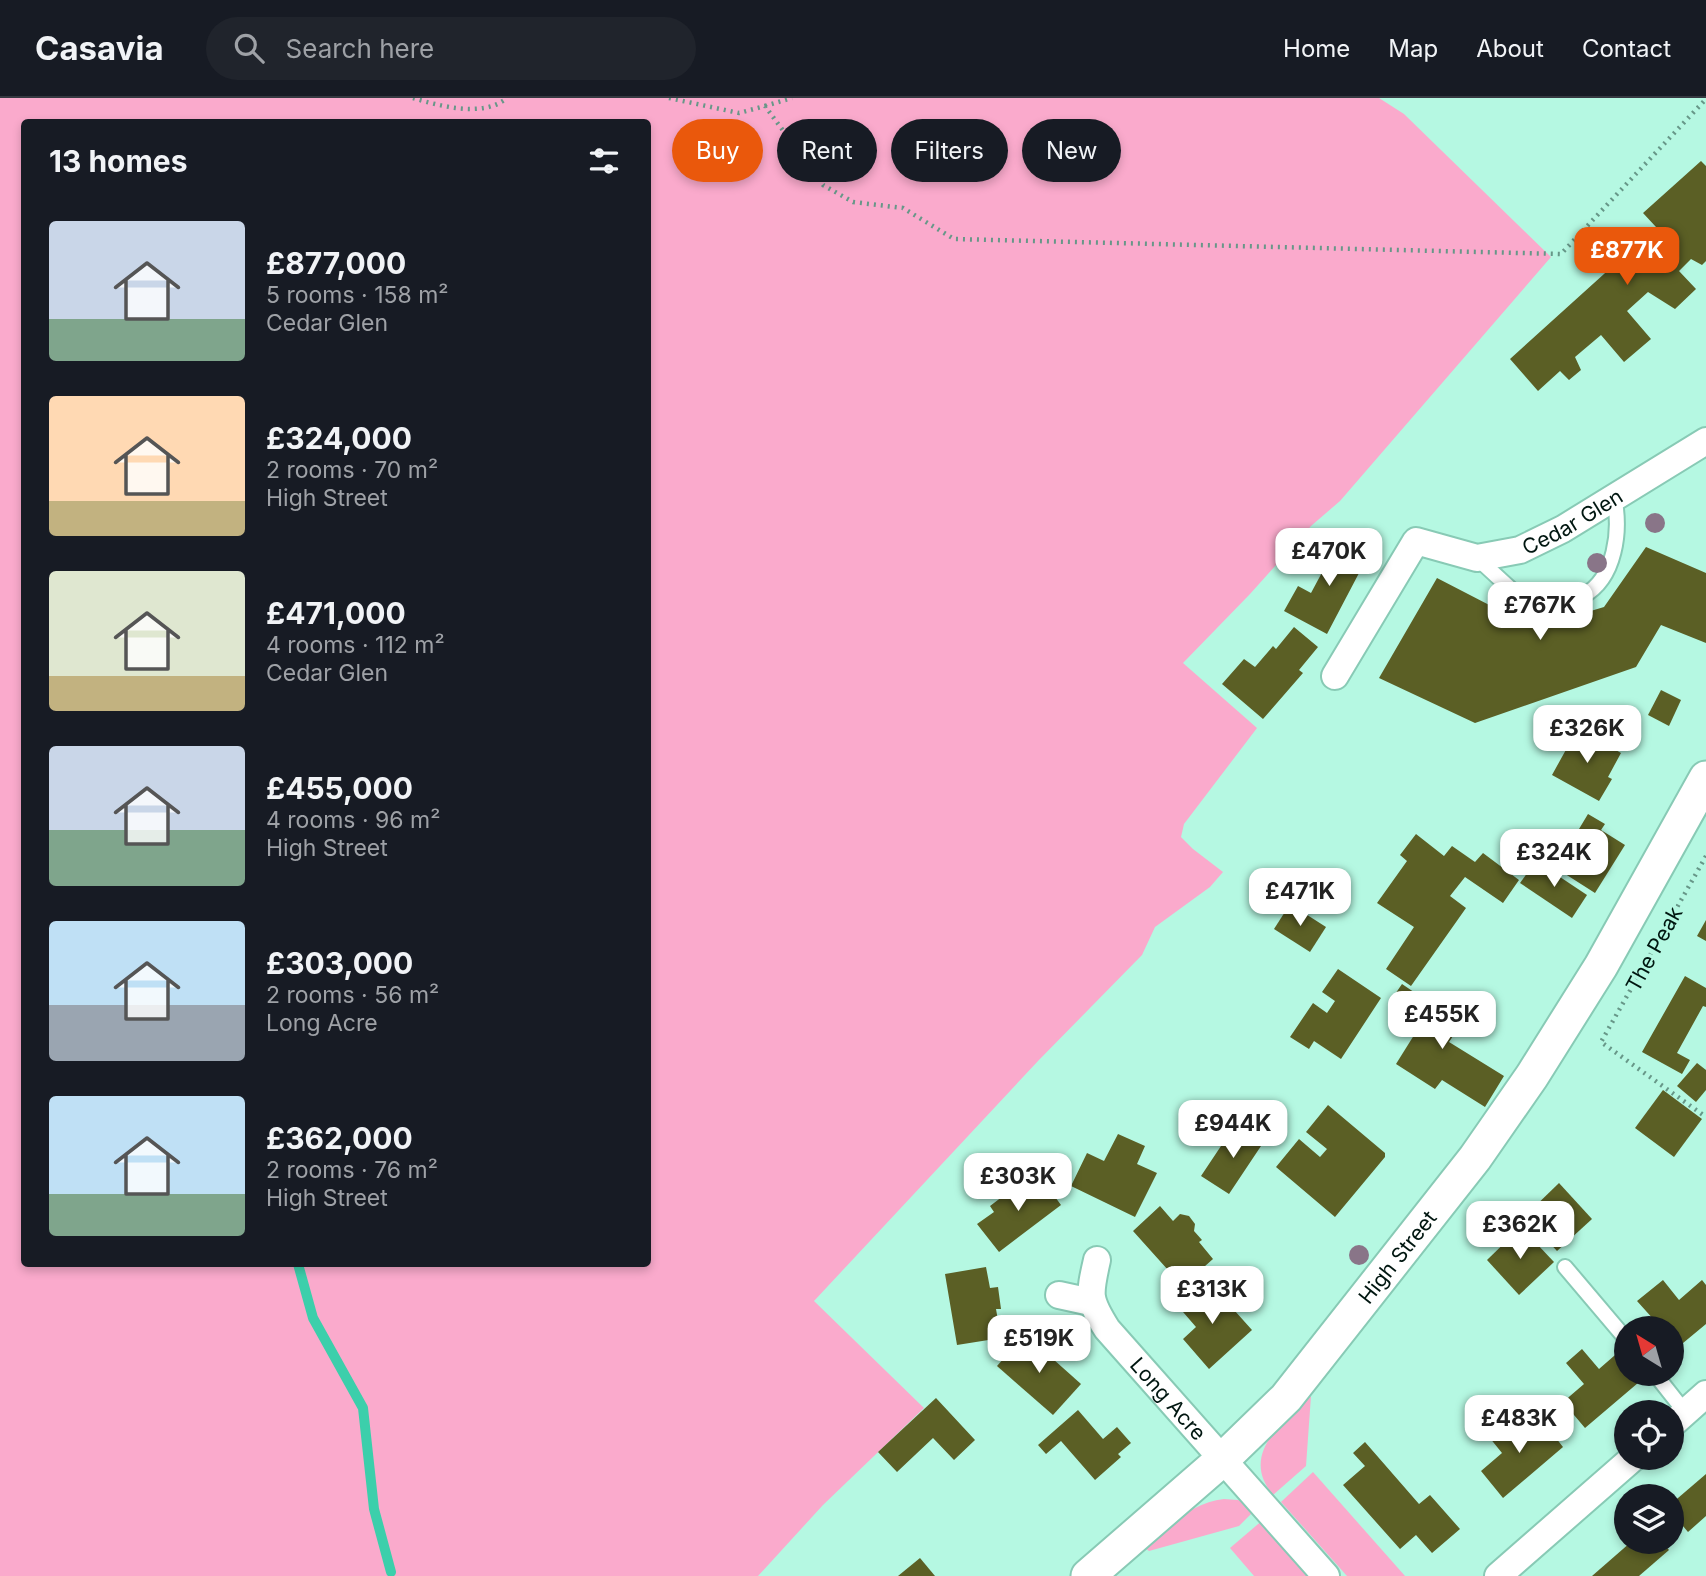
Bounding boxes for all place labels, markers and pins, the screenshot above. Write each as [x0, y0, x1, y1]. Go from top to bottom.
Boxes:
pin: £877K [1578, 228, 1676, 287]
pin: £470K [1280, 528, 1378, 588]
pin: £767K [1491, 582, 1589, 642]
pin: £326K [1538, 706, 1636, 765]
pin: £324K [1505, 830, 1603, 889]
pin: £471K [1251, 868, 1349, 928]
pin: £455K [1393, 992, 1491, 1051]
pin: £944K [1184, 1100, 1282, 1160]
pin: £303K [969, 1154, 1067, 1213]
pin: £362K [1471, 1202, 1569, 1261]
pin: £313K [1163, 1266, 1261, 1326]
pin: £519K [990, 1316, 1088, 1375]
pin: £483K [1470, 1396, 1568, 1455]

